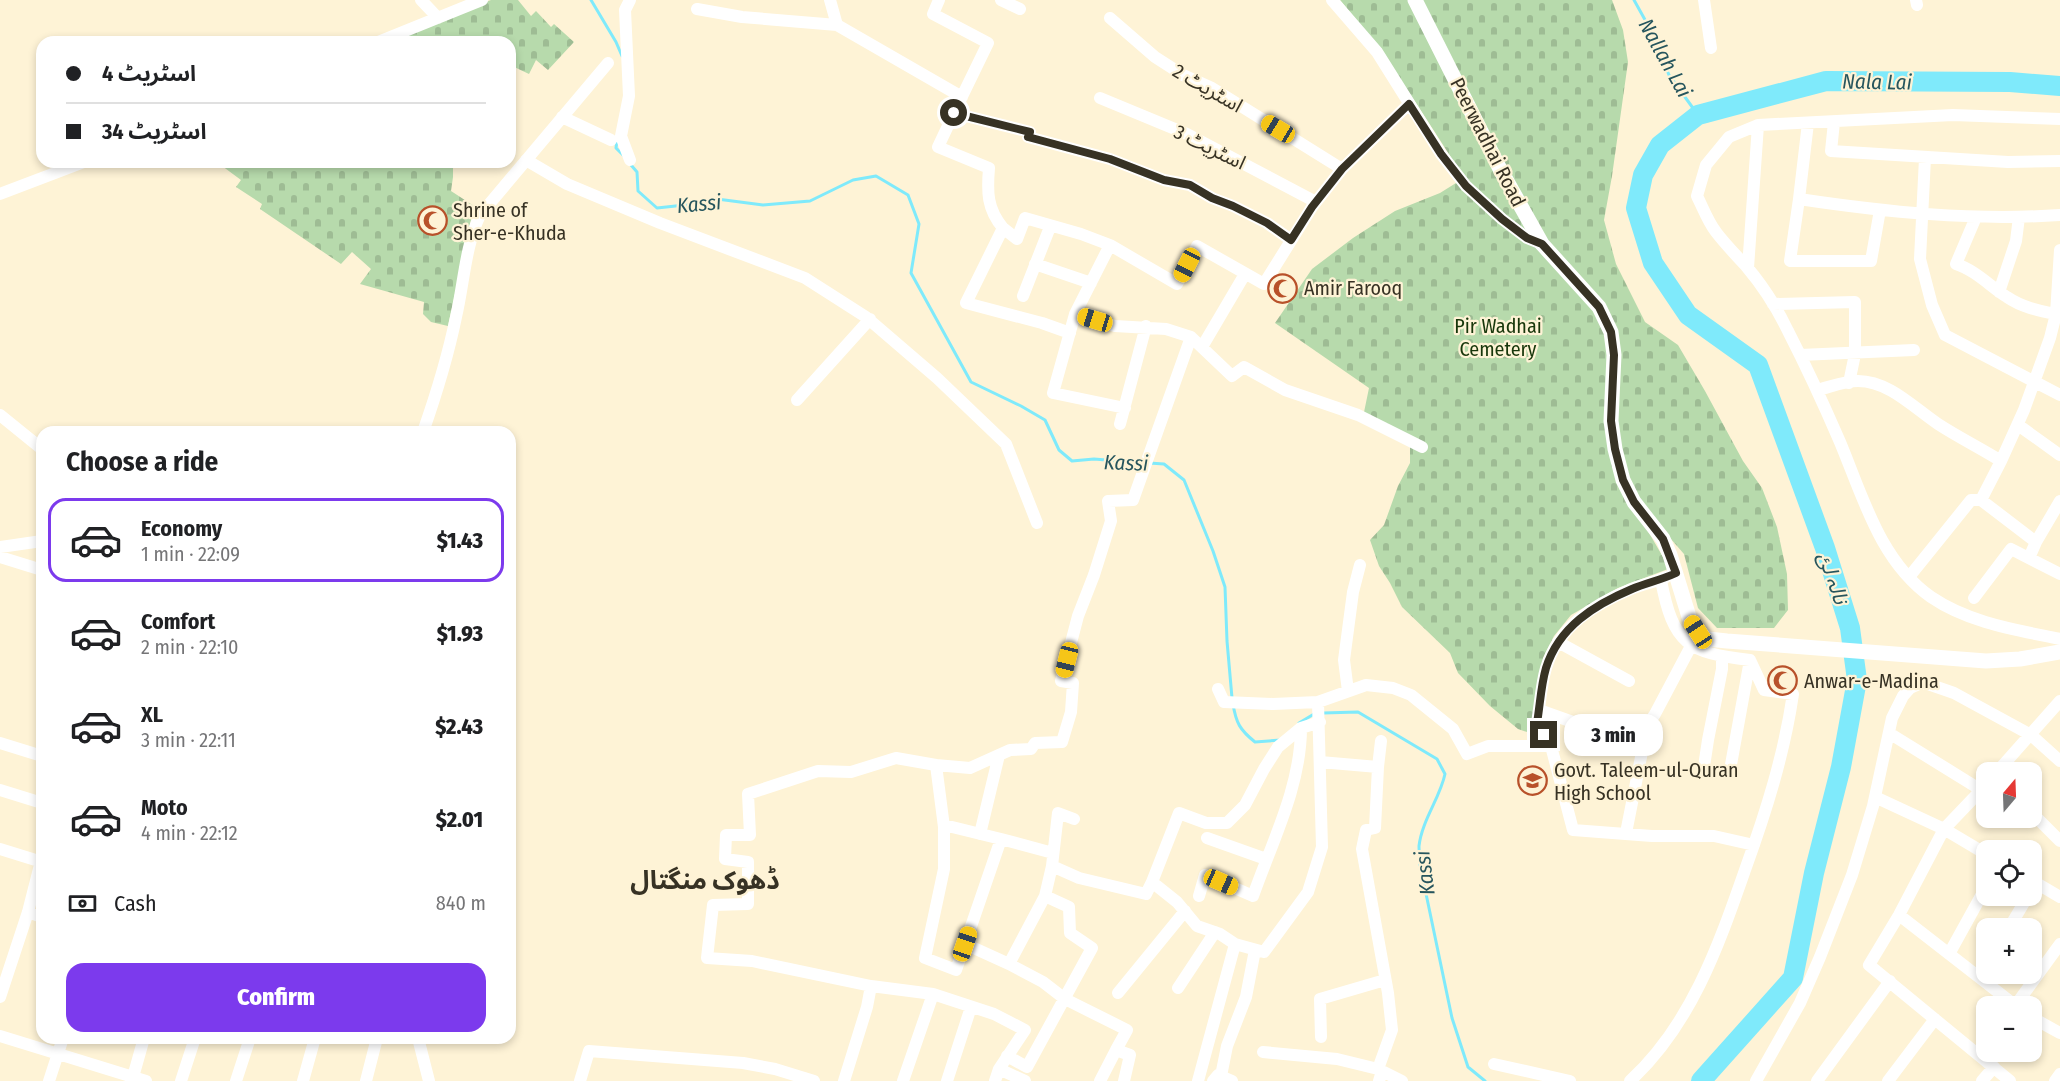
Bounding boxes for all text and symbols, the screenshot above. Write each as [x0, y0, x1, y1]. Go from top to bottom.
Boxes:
water label: Nallah Lai [1633, 14, 1698, 103]
street label: اسٹریٹ 2 [1169, 58, 1247, 118]
text: اسٹریٹ 4 [102, 60, 196, 87]
water label: Nala Lai [1842, 68, 1913, 96]
street label: Peerwadhai Road [1445, 74, 1531, 210]
route start [940, 99, 967, 126]
car [1258, 112, 1298, 146]
text: اسٹریٹ 34 [102, 118, 206, 145]
street label: اسٹریٹ 3 [1170, 119, 1250, 175]
water label: Kassi [676, 189, 723, 219]
place label: Shrine of Sher-e-Khuda [453, 198, 566, 245]
mosque icon: Shrine of Sher-e-Khuda [416, 205, 448, 237]
car [1171, 245, 1203, 285]
mosque icon: Amir Farooq [1267, 272, 1299, 304]
place label: Amir Farooq [1304, 276, 1402, 300]
car [1075, 306, 1115, 334]
park label: Pir Wadhai Cemetery [1454, 314, 1542, 361]
text: Choose a ride [66, 446, 218, 478]
water label: Kassi [1103, 449, 1149, 477]
icon: car [69, 513, 123, 567]
text: Economy [141, 515, 222, 542]
text: $1.43 [437, 527, 483, 554]
text: 1 min · 22:09 [141, 542, 240, 566]
water label: نالہ لئ [1812, 549, 1854, 609]
icon: car [69, 606, 123, 660]
text: Comfort [141, 608, 215, 635]
car [1681, 612, 1715, 652]
text: $1.93 [437, 620, 483, 647]
text: 2 min · 22:10 [141, 635, 238, 659]
car [1054, 640, 1080, 680]
mosque icon: Anwar-e-Madina [1767, 665, 1799, 697]
place label: Anwar-e-Madina [1804, 669, 1939, 693]
icon: car [69, 699, 123, 753]
text: XL [141, 701, 163, 728]
text: $2.43 [435, 713, 483, 740]
callout: 3 min [1565, 714, 1664, 756]
route end [1530, 721, 1557, 748]
text: 3 min [1591, 723, 1636, 747]
text: 3 min · 22:11 [141, 728, 236, 752]
place label: Govt. Taleem-ul-Quran High School [1554, 758, 1739, 805]
north arrow [1976, 762, 2042, 828]
map controls [1976, 762, 2042, 1062]
school or university icon: Govt. Taleem-ul-Quran High School [1517, 765, 1549, 797]
icon: car [69, 792, 123, 846]
text: Moto [141, 794, 188, 821]
text: $2.01 [436, 806, 483, 833]
text: 4 min · 22:12 [141, 821, 238, 845]
button: locate [1976, 840, 2042, 906]
water label: Kassi [1409, 849, 1441, 897]
district label: ڈھوک منگتال [630, 865, 780, 896]
car [1201, 866, 1241, 898]
icon: cash [66, 887, 99, 920]
text: Cash [114, 890, 157, 917]
text: 840 m [436, 891, 486, 915]
button: + [1976, 918, 2042, 984]
car [951, 924, 979, 964]
button: Confirm [66, 963, 486, 1032]
button: − [1976, 996, 2042, 1062]

